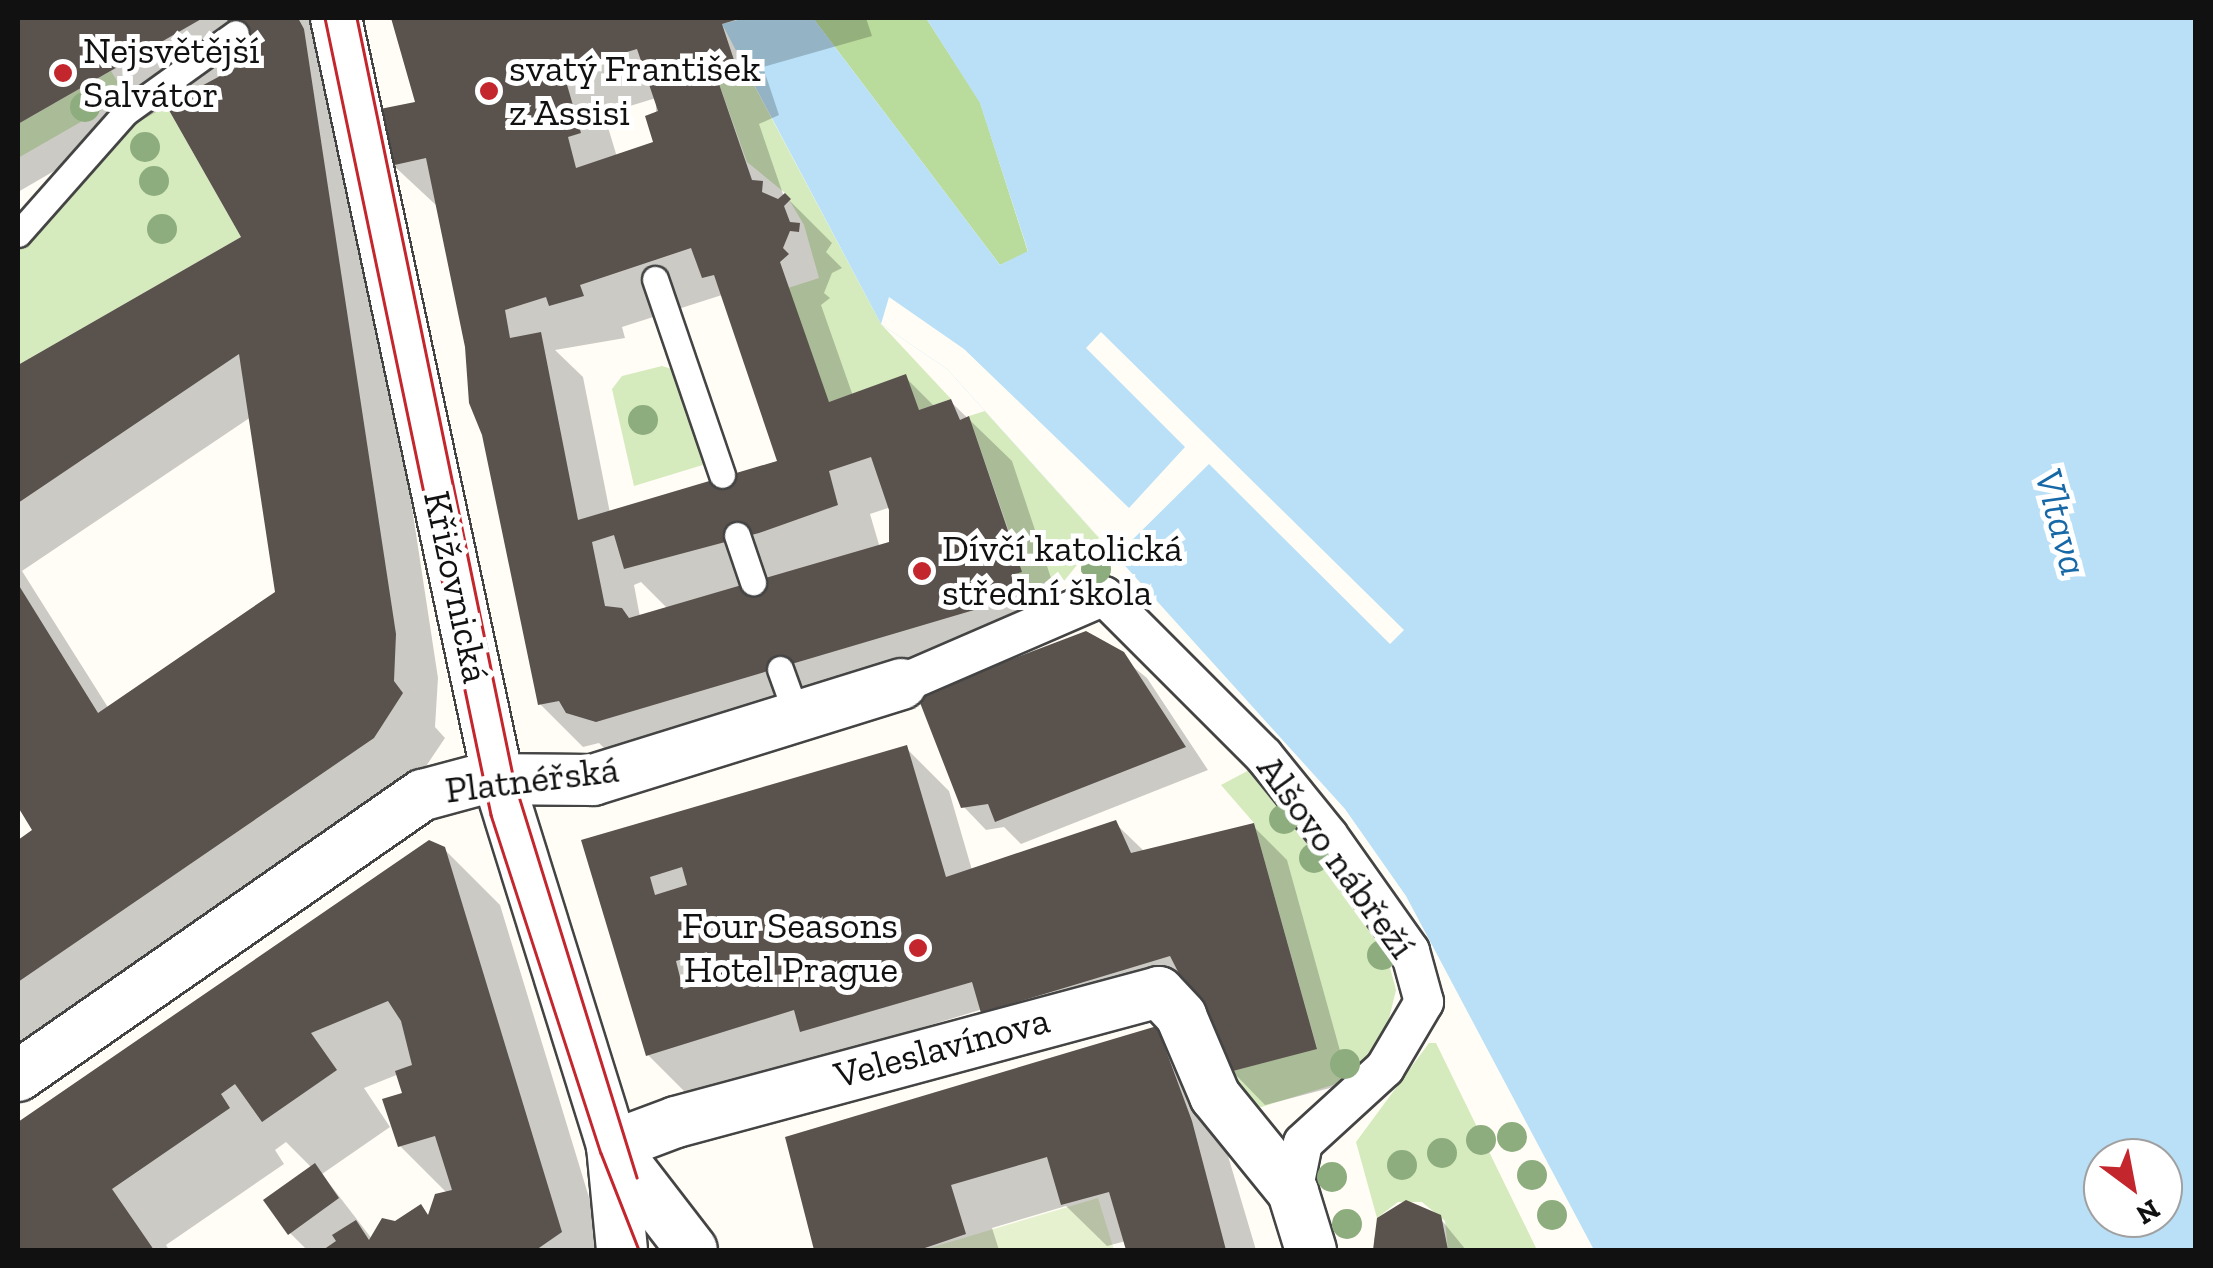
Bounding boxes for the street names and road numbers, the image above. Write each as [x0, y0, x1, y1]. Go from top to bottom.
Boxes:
street label: Křižovnická [413, 487, 499, 687]
street label: Platnéřská [443, 747, 621, 813]
street label: Alšovo nábřeží [1247, 747, 1425, 967]
street label: Veleslavínova [830, 997, 1054, 1099]

